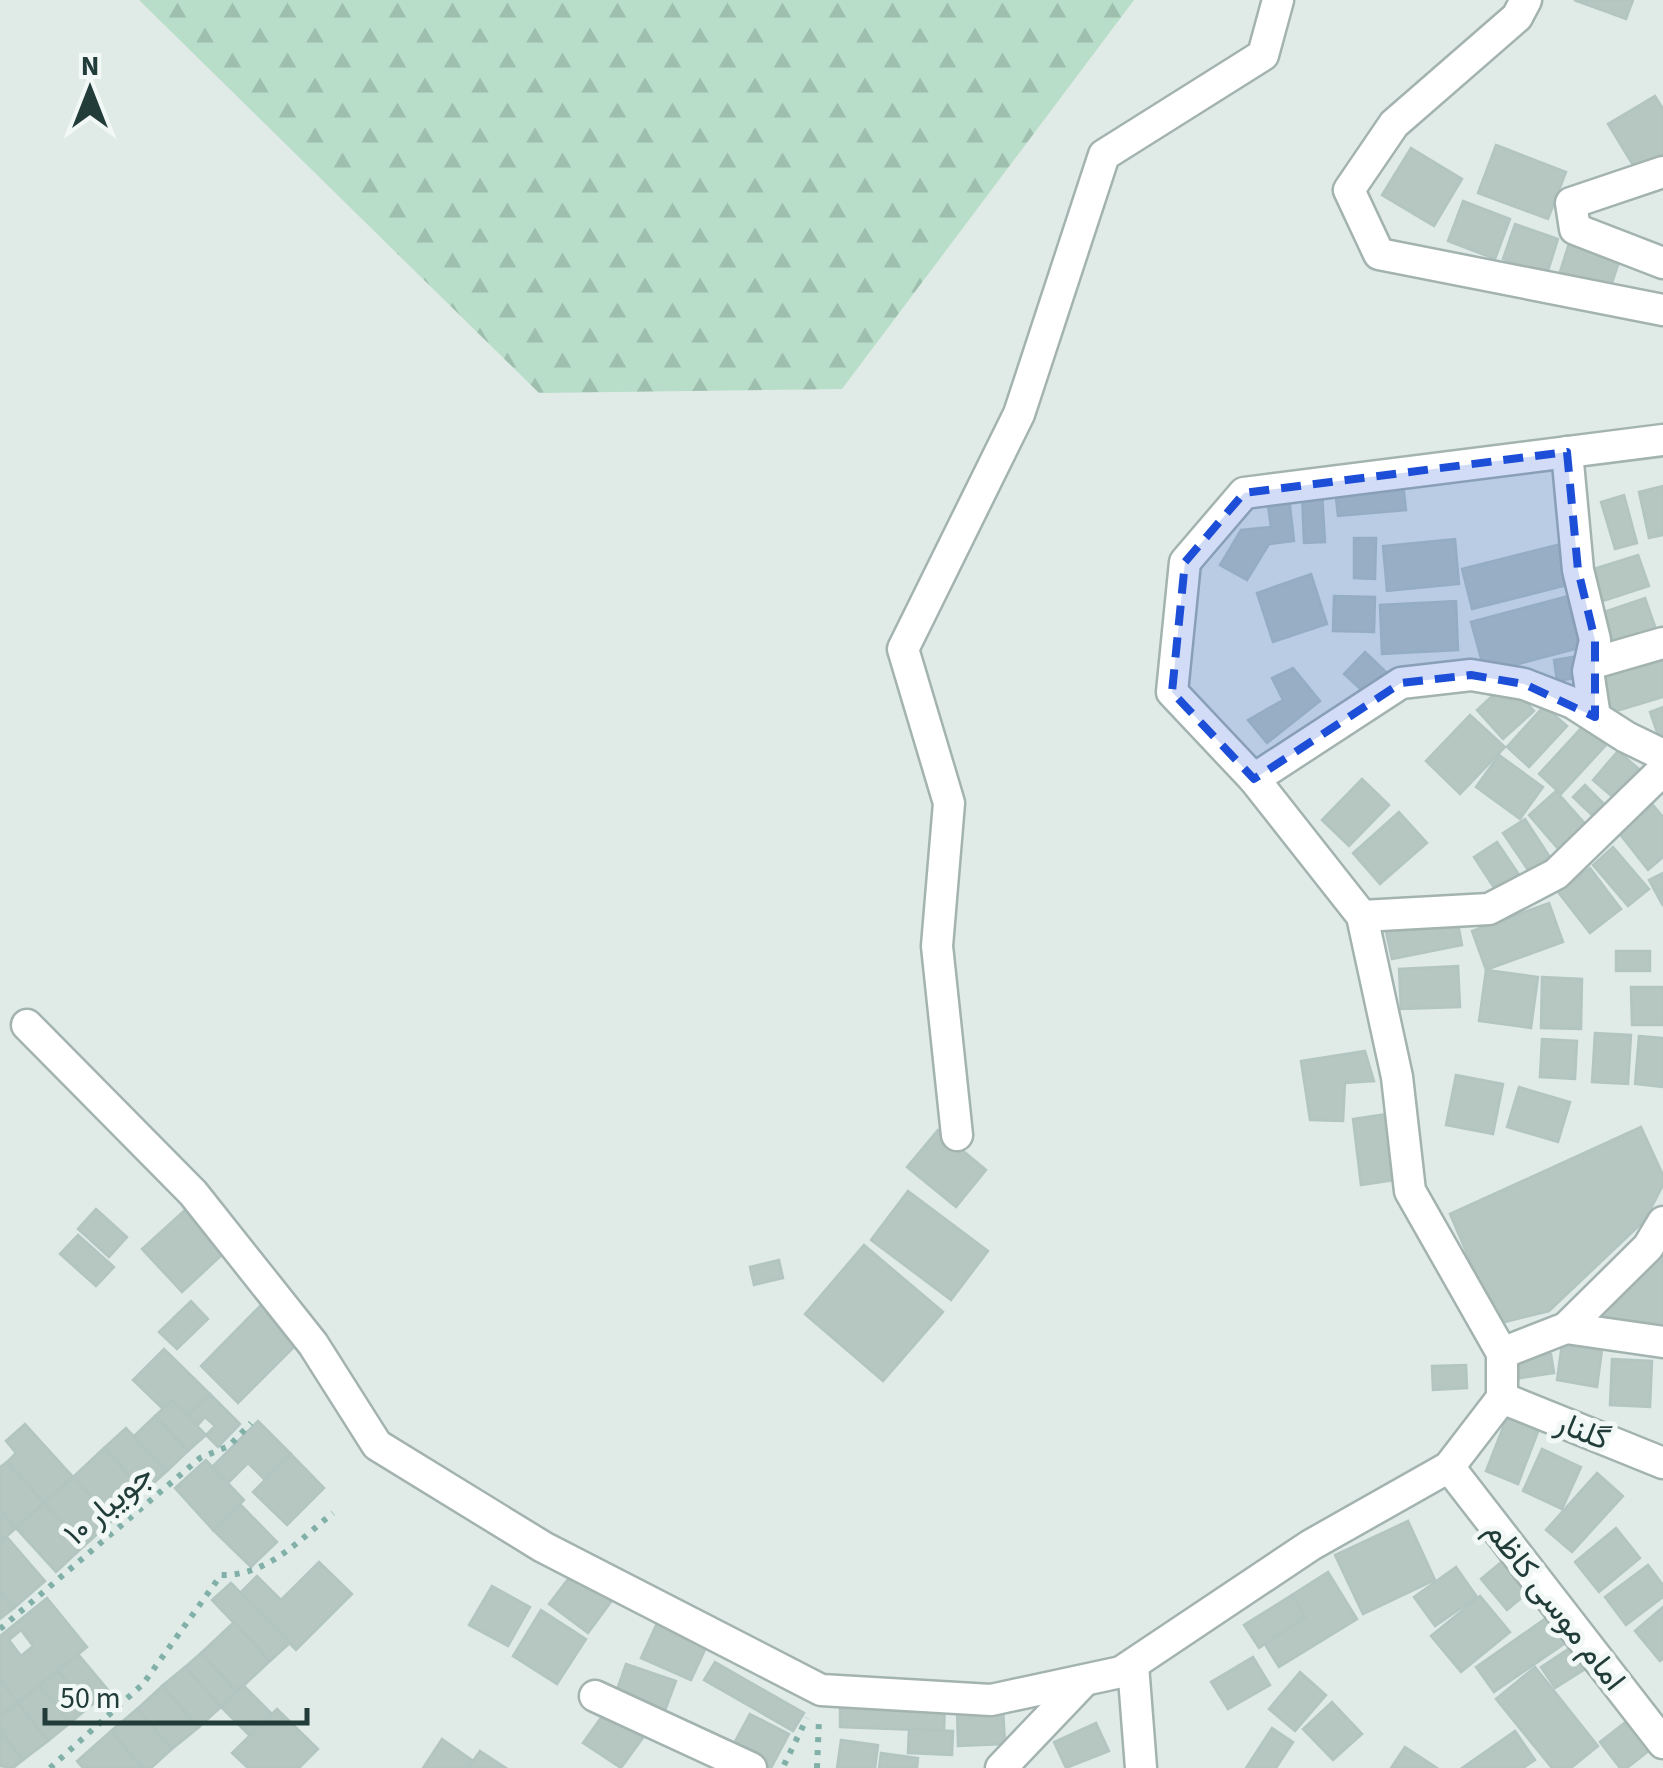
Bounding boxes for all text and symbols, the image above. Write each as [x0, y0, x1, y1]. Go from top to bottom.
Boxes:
north arrow [40, 40, 140, 140]
text: N [81, 46, 99, 86]
street label: گلنار [1548, 1399, 1616, 1462]
street label: جویبار ۱۰ [54, 1453, 163, 1557]
street label: امام موسی کاظم [1474, 1510, 1637, 1701]
scale bar [45, 1663, 308, 1725]
text: 50 m [60, 1677, 121, 1720]

